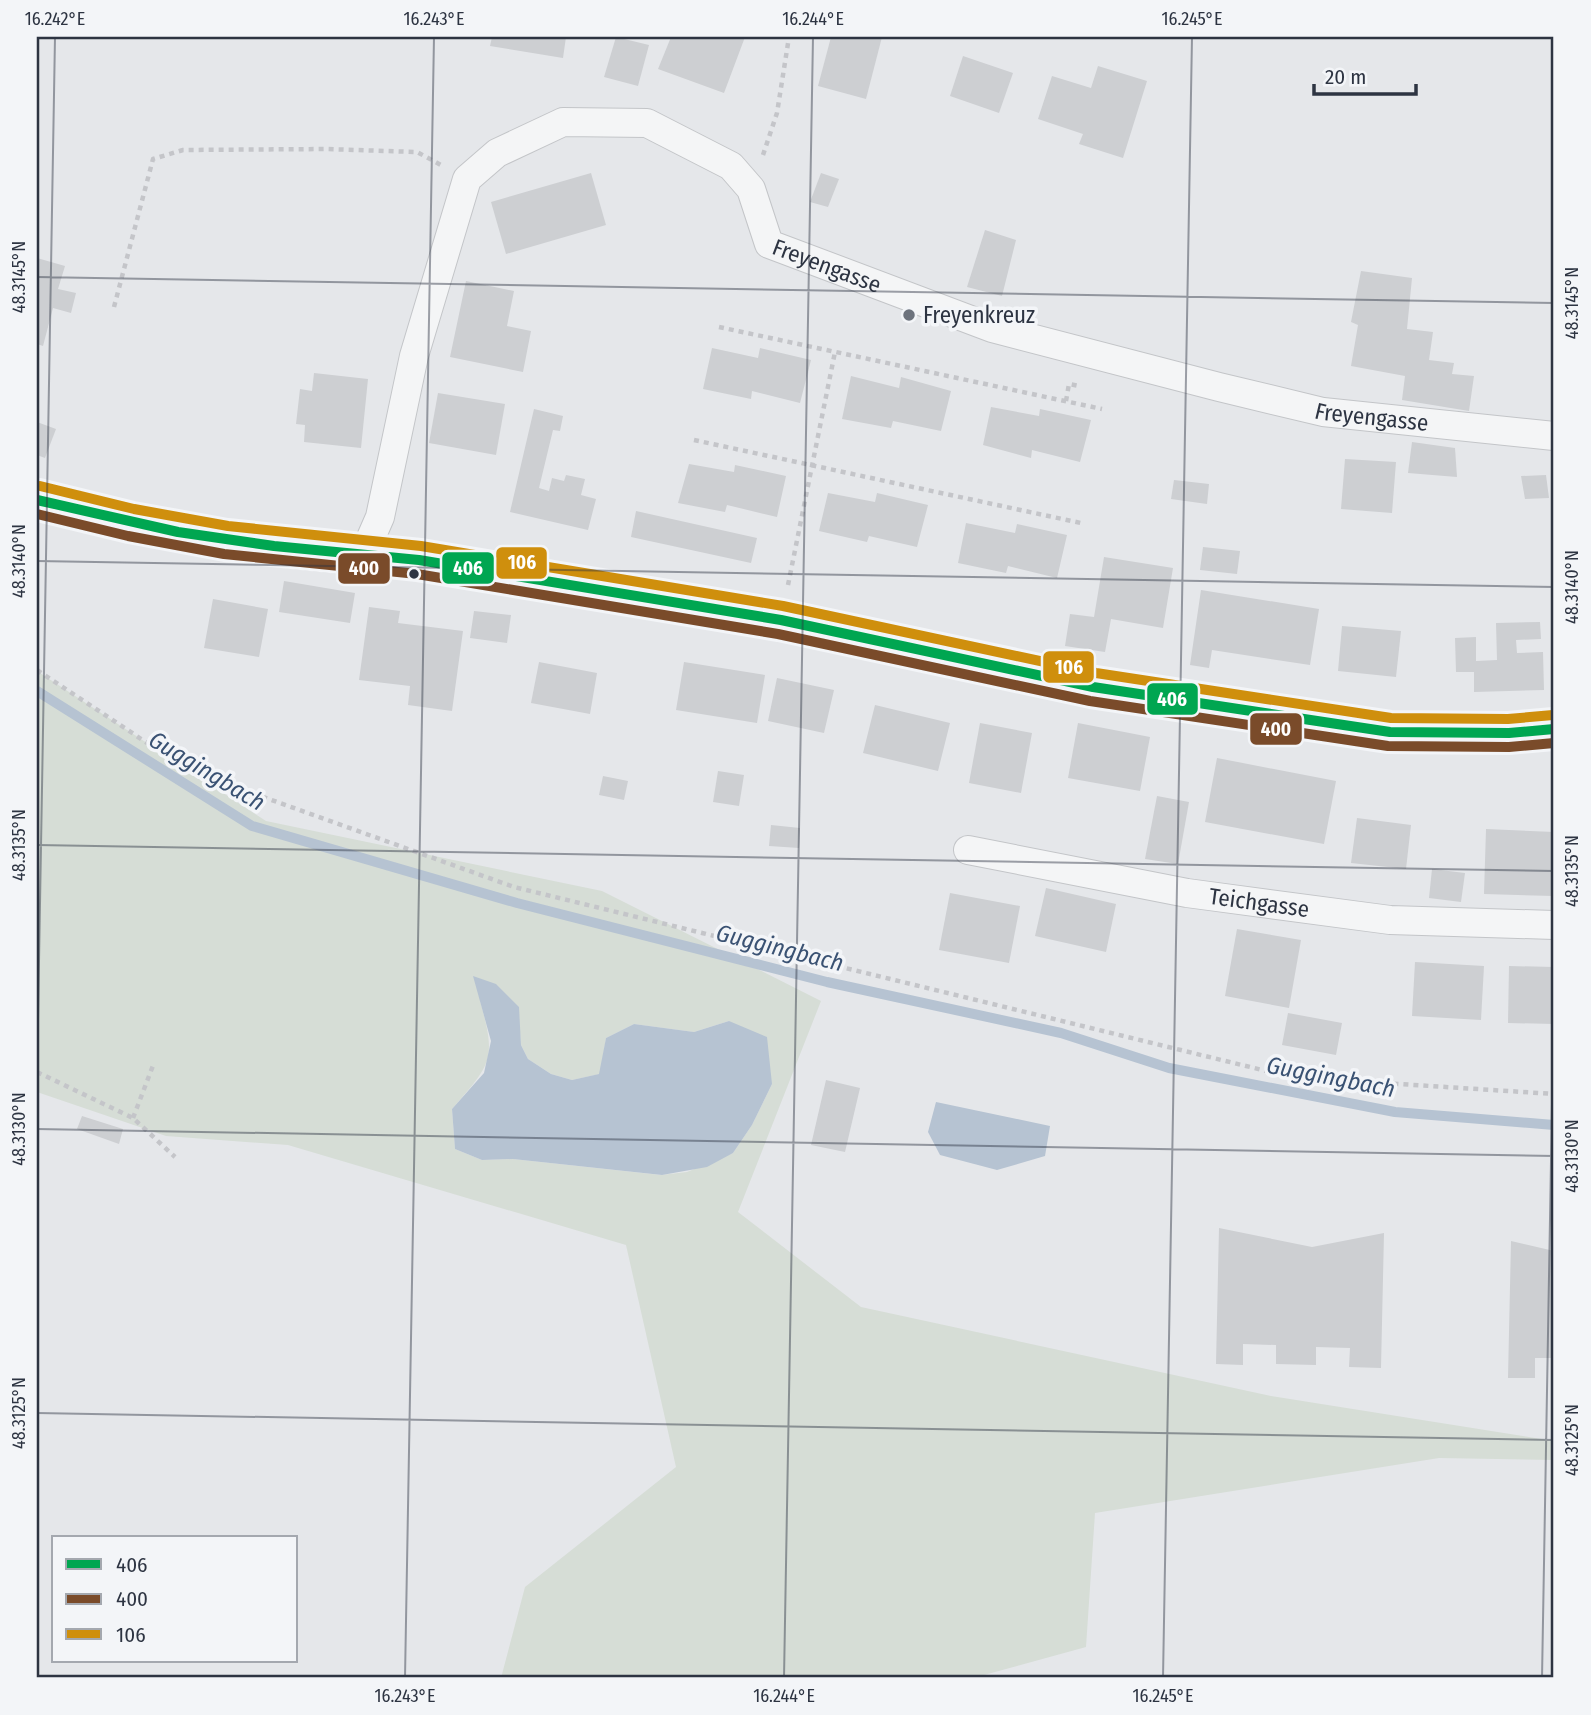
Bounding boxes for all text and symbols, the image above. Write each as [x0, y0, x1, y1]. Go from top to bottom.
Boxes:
text: 16.242°E [25, 8, 85, 30]
text: 16.243°E [404, 8, 464, 30]
text: 16.244°E [782, 8, 844, 30]
text: 16.245°E [1162, 8, 1222, 30]
scale bar [1314, 52, 1416, 96]
text: 20 m [1325, 64, 1366, 90]
street label: Freyengasse [769, 233, 885, 299]
text: 48.3145°N [8, 241, 30, 313]
text: 48.3145°N [1561, 267, 1583, 339]
place label: Freyenkreuz [923, 301, 1035, 329]
marker: Freyenkreuz [901, 307, 917, 323]
street label: Freyengasse [1312, 397, 1430, 437]
text: 48.3140°N [8, 524, 30, 598]
line badge: 106 [495, 546, 548, 580]
text: 48.3140°N [1561, 550, 1583, 624]
line badge: 406 [441, 551, 495, 585]
text: 106 [508, 551, 536, 574]
line badge: 400 [337, 552, 391, 585]
text: 400 [349, 557, 379, 580]
text: 406 [453, 557, 483, 580]
unlabelled marker [407, 567, 421, 581]
line badge: 106 [1042, 650, 1095, 684]
text: 106 [1055, 656, 1083, 679]
line badge: 406 [1146, 682, 1199, 716]
text: 406 [1157, 688, 1187, 711]
line badge: 400 [1249, 712, 1303, 746]
text: 400 [1261, 718, 1291, 741]
water label: Guggingbach [144, 725, 270, 817]
text: 48.3135°N [8, 809, 30, 881]
text: 48.3135°N [1561, 835, 1583, 907]
street label: Teichgasse [1207, 882, 1311, 923]
water label: Guggingbach [713, 919, 847, 977]
water label: Guggingbach [1264, 1051, 1398, 1103]
text: 48.3130°N [8, 1092, 30, 1166]
text: 48.3130°N [1561, 1119, 1583, 1193]
text: 48.3125°N [8, 1377, 30, 1449]
text: 48.3125°N [1561, 1404, 1583, 1476]
legend [52, 1536, 298, 1662]
text: 406 [116, 1552, 148, 1578]
text: 400 [116, 1586, 148, 1612]
text: 106 [116, 1622, 146, 1648]
text: 16.243°E [375, 1685, 435, 1707]
text: 16.244°E [753, 1685, 815, 1707]
text: 16.245°E [1133, 1685, 1193, 1707]

